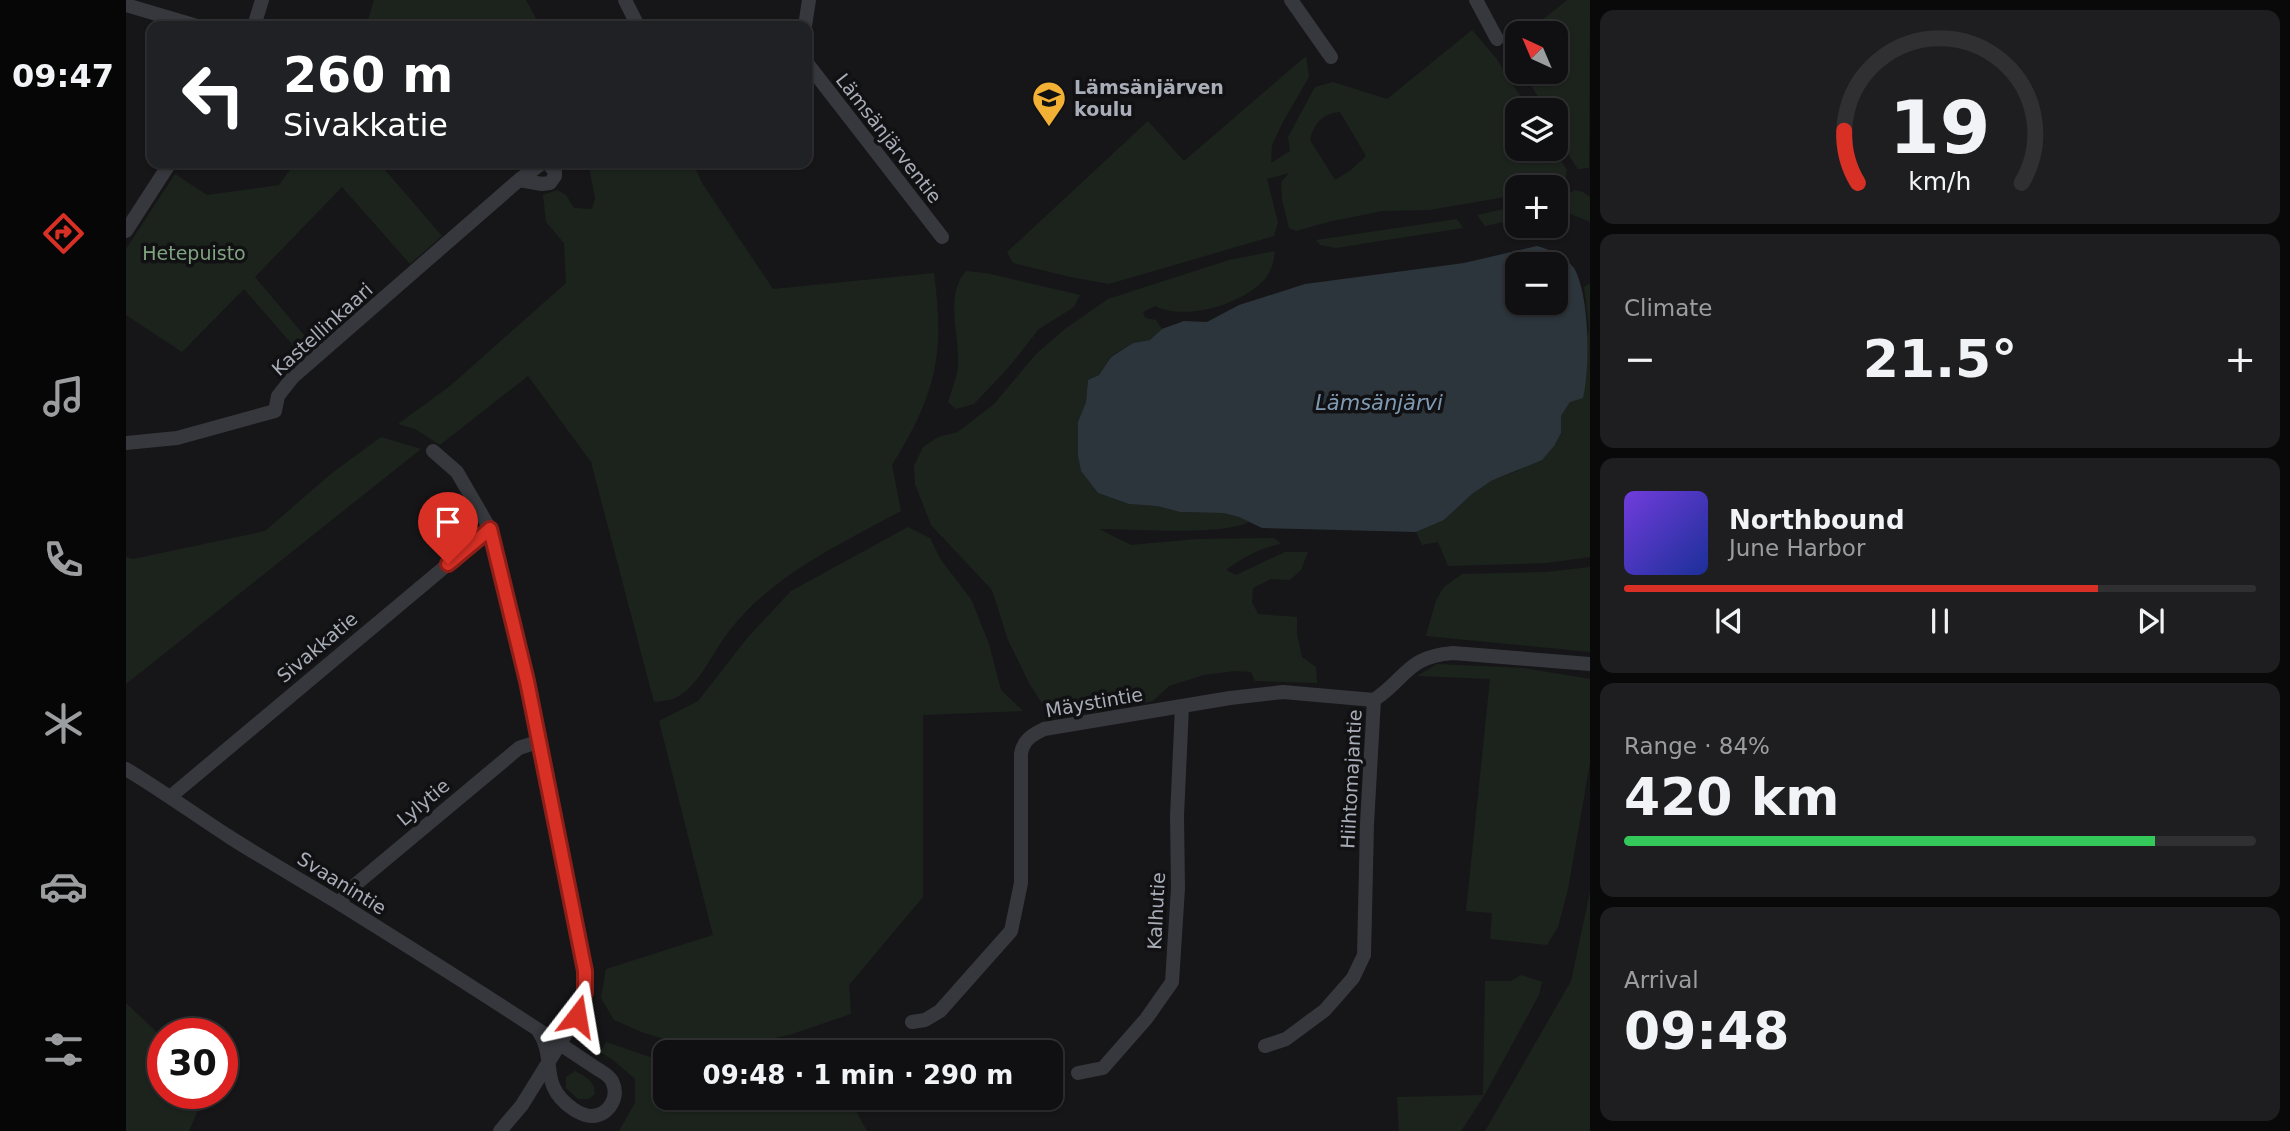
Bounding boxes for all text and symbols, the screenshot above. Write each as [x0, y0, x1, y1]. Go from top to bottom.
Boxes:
north arrow [1505, 21, 1568, 84]
map controls [1505, 21, 1568, 315]
text: 260 m [283, 47, 453, 104]
icon: left [168, 49, 259, 140]
text: 09:47 [12, 57, 114, 95]
street label: Lämsänjärventie [832, 69, 946, 207]
place label: Lämsänjärven koulu [1074, 76, 1224, 120]
school or university icon: Lämsänjärven koulu [1030, 79, 1068, 128]
text: 19 [1889, 85, 1991, 170]
button: layers [1505, 98, 1568, 161]
text: Sivakkatie [283, 106, 448, 144]
text: km/h [1908, 167, 1972, 196]
button: + [1505, 175, 1568, 238]
icon: directions [39, 209, 88, 258]
park label: Hetepuisto [142, 242, 246, 264]
button: − [1505, 252, 1568, 315]
street label: Kastellinkaari [267, 278, 377, 380]
text: Climate [1624, 295, 1713, 321]
text: 21.5° [1863, 329, 2017, 389]
text: − [1624, 337, 1656, 381]
text: + [2224, 337, 2256, 381]
icon: music [39, 372, 88, 421]
water label: Lämsänjärvi [1315, 391, 1443, 415]
pin [418, 492, 478, 564]
icon: arrive [429, 503, 467, 541]
text: Northbound [1729, 505, 1905, 535]
icon: phone [39, 535, 88, 584]
text: June Harbor [1729, 535, 1865, 561]
icon: previous [1710, 602, 1748, 640]
icon: pause [1921, 602, 1959, 640]
icon: next [2132, 602, 2170, 640]
street label: Sivakkatie [272, 607, 362, 687]
street label: Mäystintie [1044, 683, 1144, 721]
icon: climate [39, 699, 88, 748]
street label: Hiihtomajantie [1336, 709, 1366, 849]
text: Range · 84% [1624, 733, 1770, 759]
text: 420 km [1624, 767, 1839, 827]
street label: Lylytie [393, 774, 453, 830]
street label: Svaanintie [294, 847, 390, 919]
icon: car [39, 862, 88, 911]
street label: Kalhutie [1143, 872, 1169, 950]
text: Arrival [1624, 967, 1699, 993]
position arrow [540, 979, 614, 1053]
text: 09:48 [1624, 1001, 1790, 1061]
speed limit sign: 30 [147, 1018, 238, 1109]
icon: filters [39, 1025, 88, 1074]
text: 09:48 · 1 min · 290 m [703, 1060, 1013, 1090]

